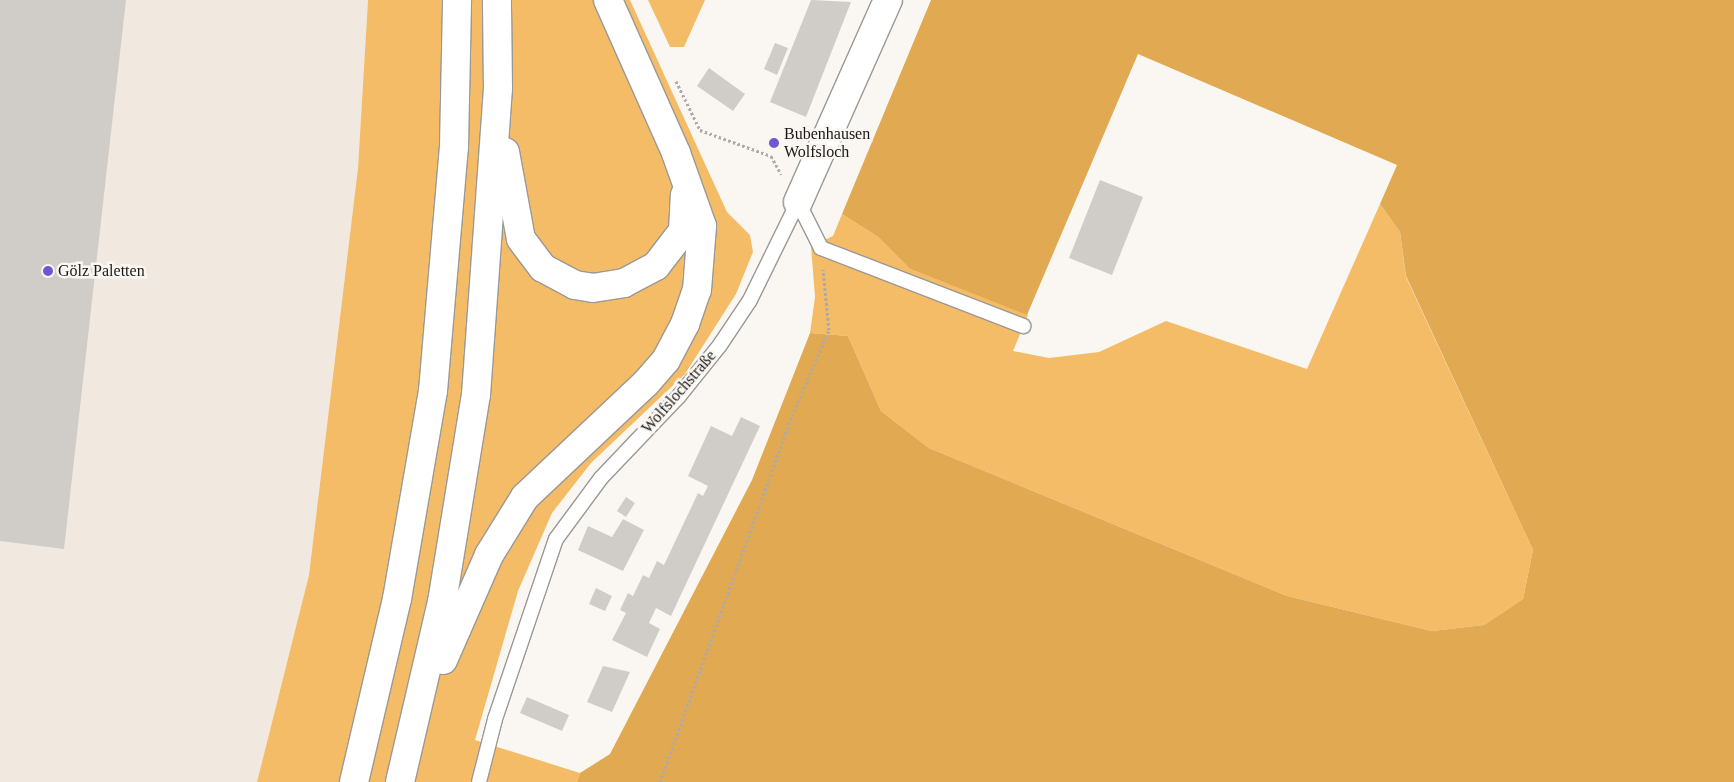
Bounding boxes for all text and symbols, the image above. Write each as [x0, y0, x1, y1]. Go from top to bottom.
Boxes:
place label: Bubenhausen Wolfsloch [784, 124, 870, 162]
marker: Bubenhausen Wolfsloch [768, 137, 780, 149]
place label: Gölz Paletten [58, 261, 145, 281]
marker: Gölz Paletten [42, 265, 54, 277]
street label: Wolfslochstraße [638, 347, 720, 437]

